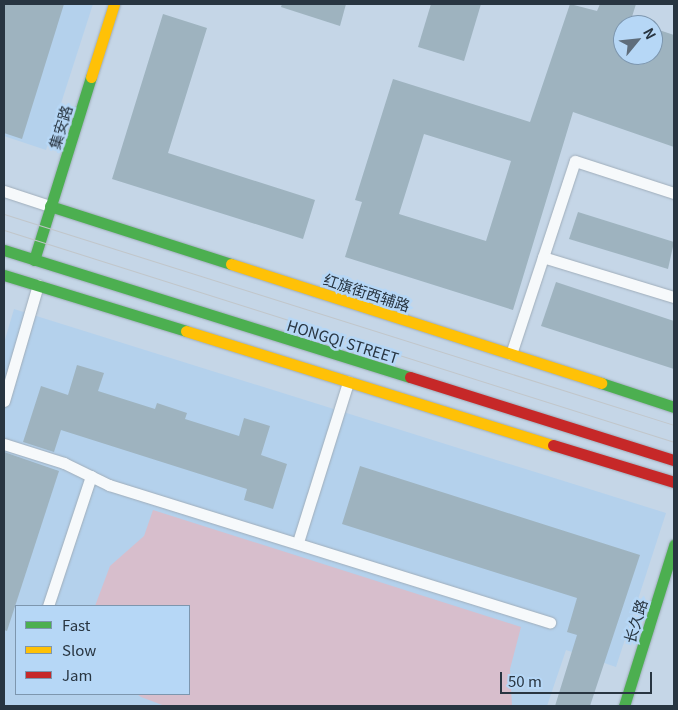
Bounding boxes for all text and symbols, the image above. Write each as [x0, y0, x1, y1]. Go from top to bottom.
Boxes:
north arrow [613, 15, 663, 65]
text: N [639, 24, 662, 43]
street label: 集安路 [45, 103, 75, 151]
street label: 红旗街西辅路 [321, 270, 413, 314]
street label: HONGQI STREET [285, 315, 401, 367]
street label: 长久路 [620, 597, 650, 645]
legend [15, 605, 190, 695]
text: Fast [62, 614, 90, 635]
text: Slow [62, 639, 96, 660]
scale bar [503, 662, 656, 694]
text: Jam [62, 664, 92, 685]
text: 50 m [508, 670, 542, 691]

